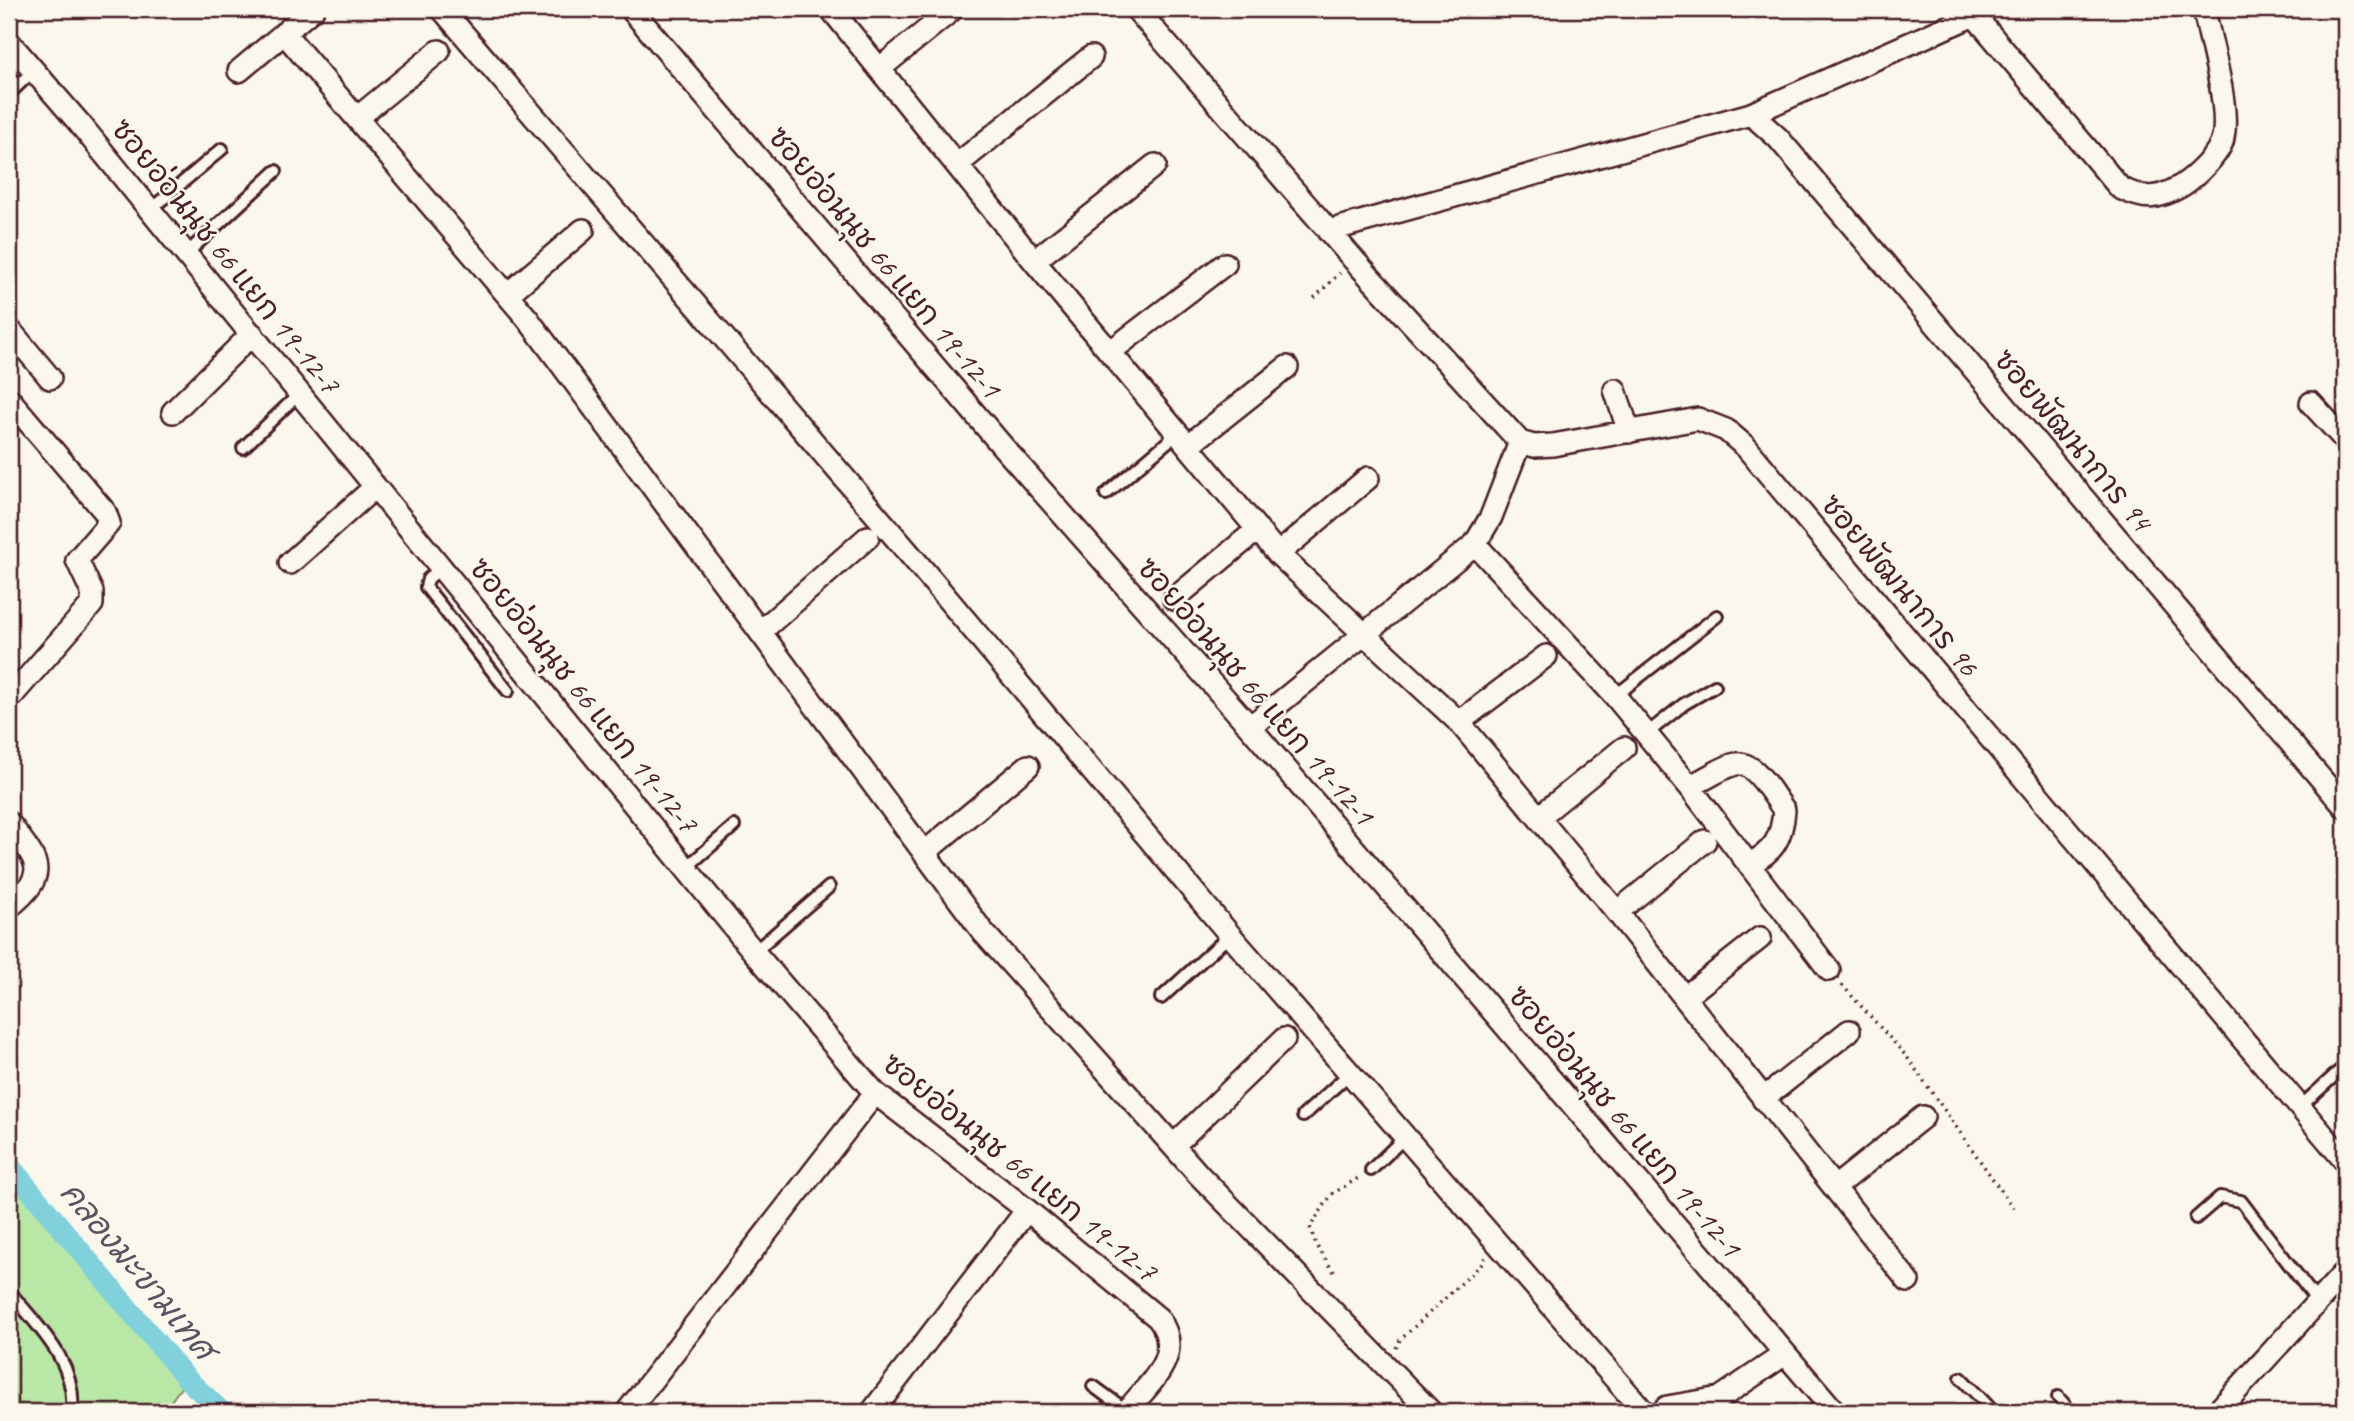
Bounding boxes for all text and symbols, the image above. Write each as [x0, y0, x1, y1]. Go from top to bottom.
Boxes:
street label: ซอยอ่อนนุช 66 แยก 19-12-7 [101, 110, 350, 404]
street label: ซอยอ่อนนุช 66 แยก 19-12-1 [758, 118, 1012, 409]
street label: ซอยพัฒนาการ 94 [1986, 341, 2162, 541]
street label: ซอยพัฒนาการ 96 [1813, 486, 1988, 685]
street label: ซอยอ่อนนุช 66 แยก 19-12-1 [1127, 548, 1385, 836]
street label: ซอยอ่อนนุช 66 แยก 19-12-7 [459, 549, 708, 843]
street label: ซอยอ่อนนุช 66 แยก 19-12-1 [1498, 977, 1752, 1268]
street label: ซอยอ่อนนุช 66 แยก 19-12-7 [873, 1044, 1167, 1293]
water label: คลองมะขามเทศ [51, 1173, 229, 1373]

